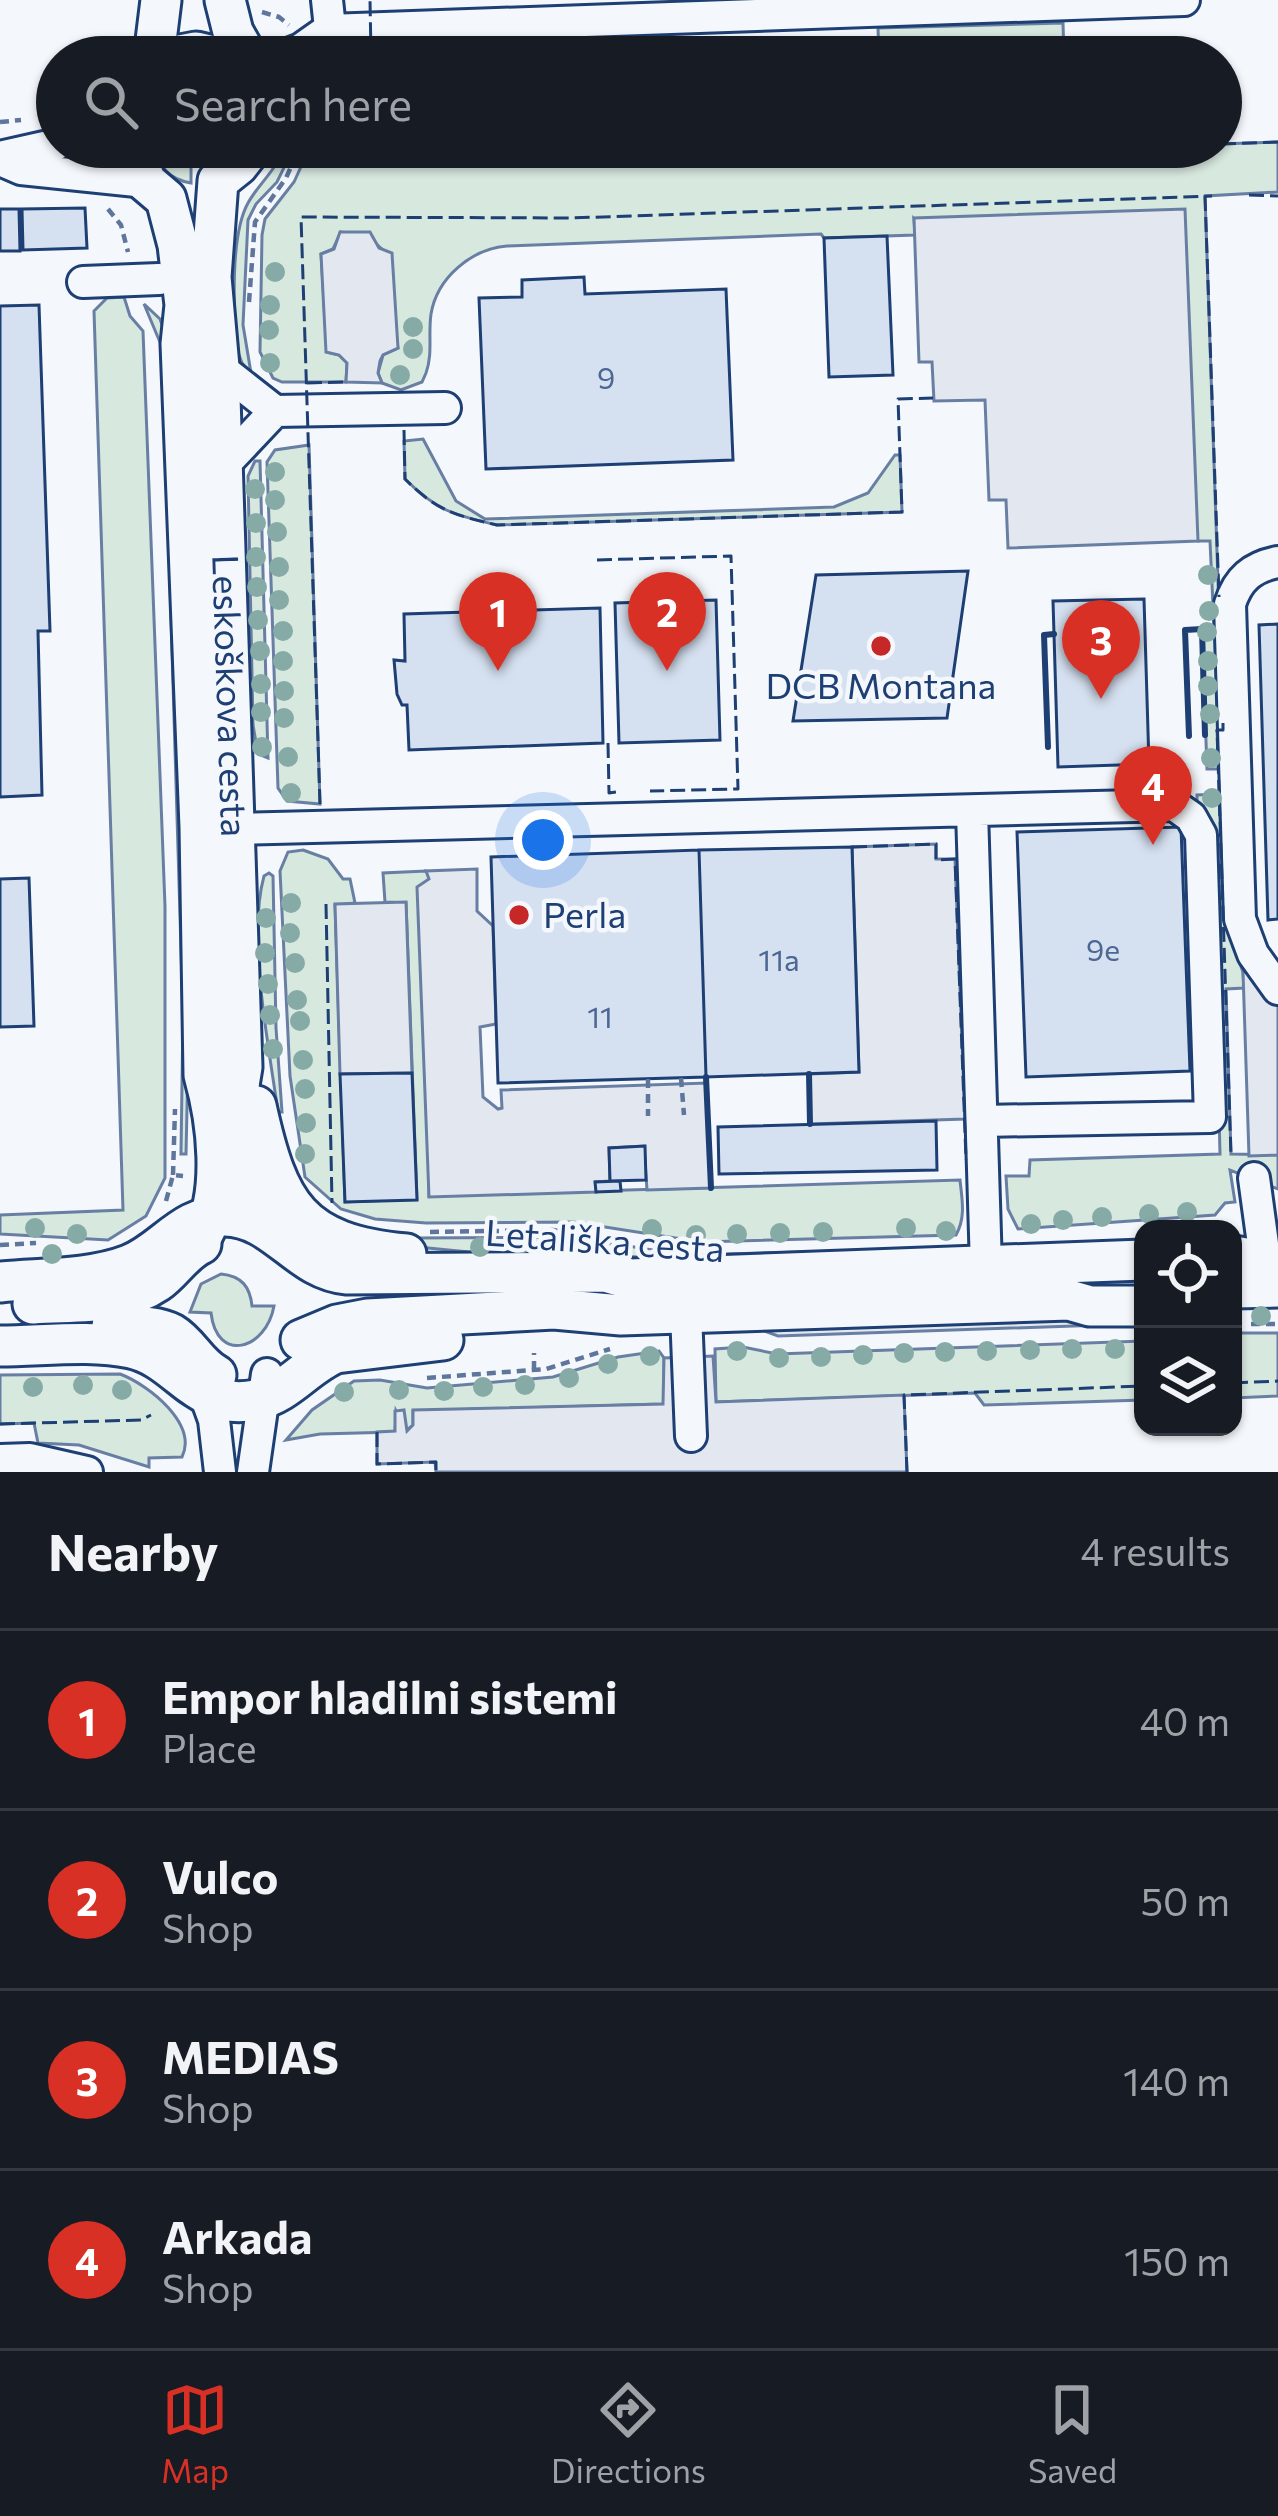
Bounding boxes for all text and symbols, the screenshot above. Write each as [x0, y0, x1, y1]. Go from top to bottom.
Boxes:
search box [36, 36, 1242, 168]
icon: search [78, 69, 144, 135]
text: Search here [174, 75, 412, 130]
house number: 9 [597, 358, 615, 395]
street label: Leskoškova cesta [205, 554, 258, 838]
pin: 1 [459, 572, 537, 671]
pin: 2 [628, 572, 706, 671]
pin: 3 [1062, 600, 1140, 699]
marker: DCB Montana [868, 633, 894, 659]
place label: DCB Montana [766, 662, 996, 706]
pin: 4 [1114, 746, 1192, 845]
your location [513, 810, 573, 870]
place label: Perla [543, 891, 626, 935]
marker: Perla [506, 902, 532, 928]
house number: 9e [1086, 930, 1120, 967]
house number: 11a [758, 940, 800, 977]
house number: 11 [587, 997, 613, 1034]
street label: Letališka cesta [484, 1209, 726, 1269]
map controls [1134, 1220, 1242, 1436]
button: locate [1134, 1220, 1242, 1328]
button: layers [1134, 1328, 1242, 1436]
text: Nearby [48, 1519, 218, 1582]
text: 4 results [1080, 1526, 1230, 1574]
text: Empor hladilni sistemi [162, 1668, 618, 1723]
text: 1 [78, 1696, 96, 1744]
text: 40 m [1140, 1696, 1230, 1744]
text: Place [162, 1723, 257, 1771]
text: Vulco [162, 1848, 278, 1903]
text: 2 [76, 1876, 98, 1924]
text: 50 m [1141, 1876, 1230, 1924]
text: Shop [162, 1903, 254, 1951]
text: MEDIAS [162, 2028, 339, 2083]
text: 3 [76, 2056, 98, 2104]
text: 140 m [1123, 2056, 1230, 2104]
text: Shop [162, 2083, 254, 2131]
text: Arkada [162, 2208, 312, 2263]
text: 4 [75, 2236, 99, 2284]
text: 150 m [1124, 2236, 1230, 2284]
text: Shop [162, 2263, 254, 2311]
tab: Map [161, 2377, 229, 2490]
tab: Directions [551, 2377, 706, 2490]
tab: Saved [1028, 2377, 1117, 2490]

